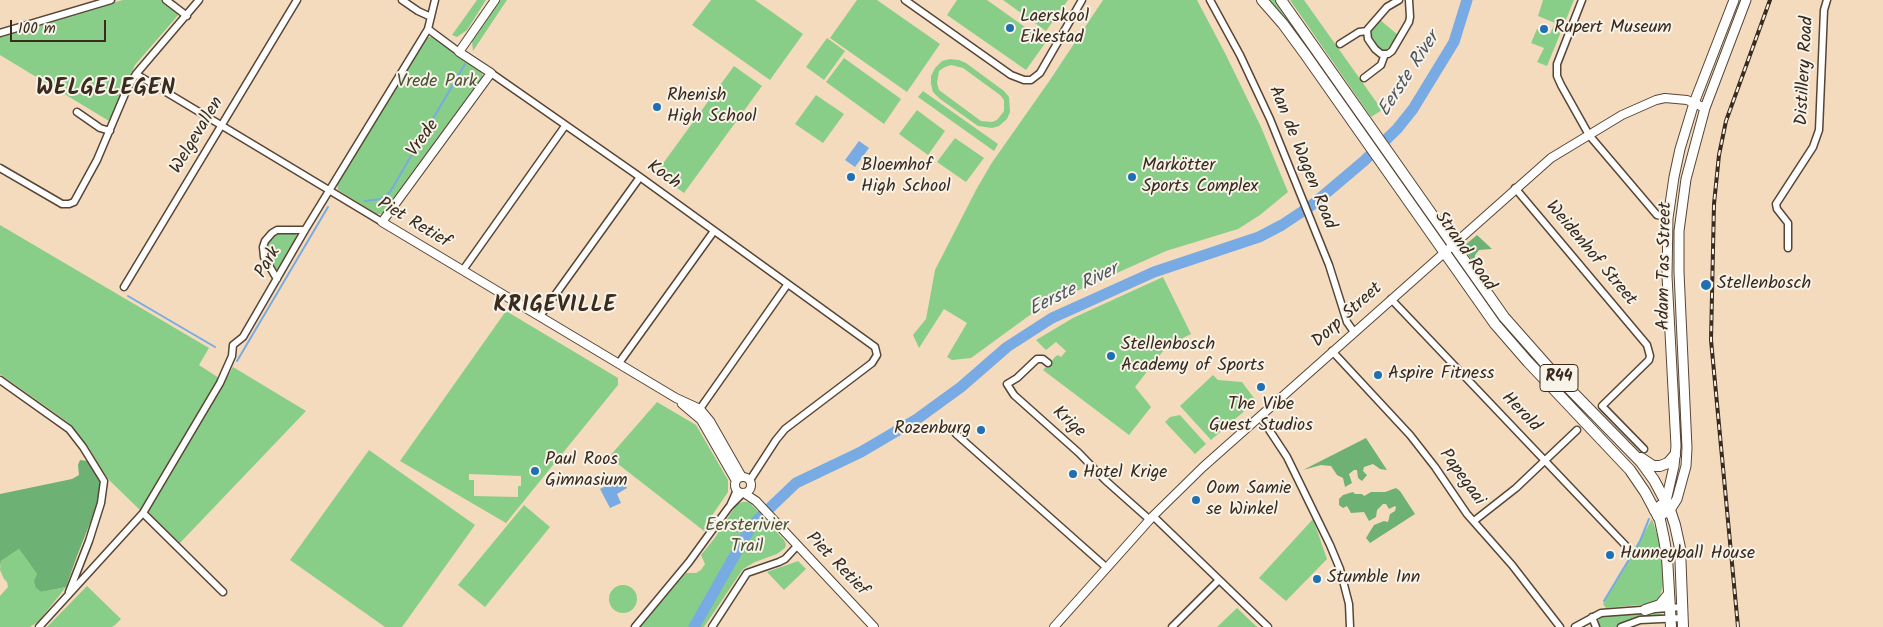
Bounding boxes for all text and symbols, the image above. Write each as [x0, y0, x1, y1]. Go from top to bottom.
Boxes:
place label: Laerskool Eikestad [1020, 7, 1089, 50]
scale bar [12, 10, 109, 42]
street label: Distillery Road [1792, 16, 1820, 126]
text: 100 m [18, 17, 56, 41]
place label: Rupert Museum [1554, 18, 1672, 40]
marker: Laerskool Eikestad [1004, 22, 1016, 34]
marker: Rupert Museum [1538, 23, 1550, 35]
water label: Eerste River [1374, 29, 1446, 121]
park label: Vrede Park [397, 72, 477, 94]
district label: WELGELEGEN [35, 77, 177, 103]
street label: Aan de Wagen Road [1262, 83, 1340, 233]
place label: Rhenish High School [667, 86, 757, 128]
street label: Welgevallen [167, 94, 229, 178]
marker: Rhenish High School [651, 101, 663, 113]
street label: Vrede [403, 116, 445, 162]
place label: Bloemhof High School [861, 156, 951, 198]
place label: Markötter Sports Complex [1142, 156, 1258, 198]
street label: Koch [642, 157, 684, 195]
marker: Bloemhof High School [845, 171, 857, 183]
marker: Markötter Sports Complex [1126, 171, 1138, 183]
street label: Piet Retief [373, 194, 453, 254]
street label: Weidenhof Street [1540, 197, 1640, 311]
street label: Adam Tas Street [1654, 202, 1678, 330]
street label: Strand Road [1429, 208, 1499, 296]
street label: Park [251, 243, 287, 283]
water label: Eerste River [1026, 260, 1122, 322]
place label: Stellenbosch [1717, 274, 1811, 296]
marker: Stellenbosch [1699, 278, 1713, 292]
street label: Dorp Street [1308, 279, 1388, 353]
district label: KRIGEVILLE [492, 294, 618, 320]
place label: Stellenbosch Academy of Sports [1121, 335, 1265, 378]
marker: Stellenbosch Academy of Sports [1105, 350, 1117, 362]
place label: Aspire Fitness [1388, 364, 1494, 386]
road number: R44 [1540, 364, 1578, 392]
marker: Aspire Fitness [1372, 369, 1384, 381]
marker: The Vibe Guest Studios [1255, 381, 1267, 393]
street label: Herold [1496, 388, 1544, 438]
place label: The Vibe Guest Studios [1209, 395, 1313, 438]
street label: Krige [1047, 402, 1089, 444]
place label: Rozenburg [894, 419, 971, 441]
marker: Rozenburg [975, 424, 987, 436]
street label: Papegaai [1433, 446, 1489, 510]
place label: Paul Roos Gimnasium [545, 450, 628, 492]
place label: Hotel Krige [1083, 463, 1167, 485]
marker: Paul Roos Gimnasium [529, 465, 541, 477]
marker: Hotel Krige [1067, 468, 1079, 480]
place label: Oom Samie se Winkel [1206, 479, 1291, 522]
marker: Oom Samie se Winkel [1190, 494, 1202, 506]
park label: Eersterivier Trail [705, 516, 789, 558]
street label: Piet Retief [800, 528, 872, 602]
place label: Hunneyball House [1620, 544, 1755, 566]
marker: Hunneyball House [1604, 549, 1616, 561]
place label: Stumble Inn [1327, 568, 1420, 590]
marker: Stumble Inn [1311, 573, 1323, 585]

